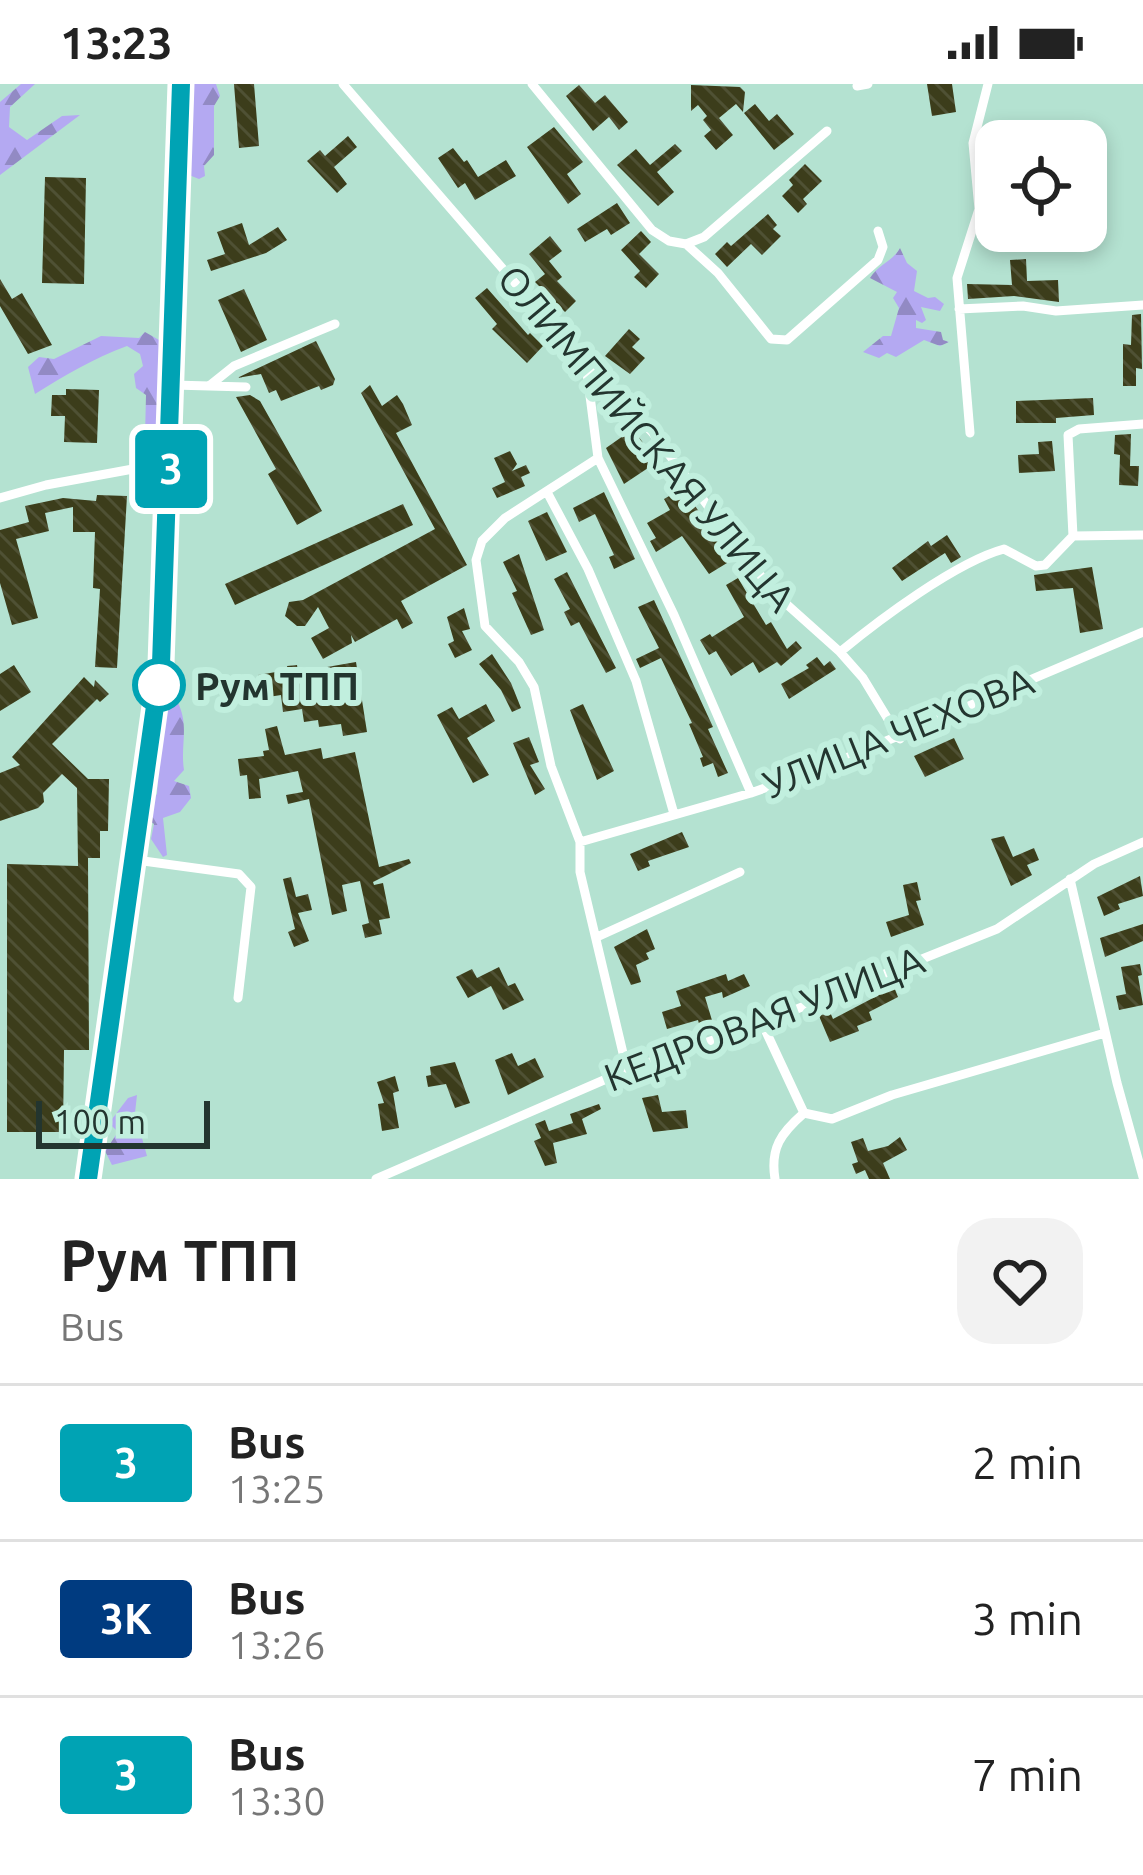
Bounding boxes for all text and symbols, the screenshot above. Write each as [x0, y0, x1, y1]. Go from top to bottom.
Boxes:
text: 13:23 [60, 17, 173, 68]
map controls [975, 120, 1107, 252]
button: locate [975, 120, 1107, 252]
street label: ОЛИМПИЙСКАЯ УЛИЦА [490, 257, 804, 619]
line badge: 3 [132, 430, 210, 508]
text: 3 [159, 445, 183, 492]
street label: УЛИЦА ЧЕХОВА [757, 658, 1039, 806]
marker: Рум ТПП [134, 660, 184, 710]
place label: Рум ТПП [195, 664, 359, 707]
street label: КЕДРОВАЯ УЛИЦА [598, 937, 930, 1099]
scale bar [36, 1095, 210, 1148]
text: 100 m [54, 1103, 146, 1140]
button: heart [957, 1218, 1083, 1344]
text: Рум ТПП [60, 1228, 300, 1292]
text: Bus [60, 1305, 124, 1348]
text: Bus [228, 1416, 305, 1467]
text: 2 min [972, 1437, 1083, 1488]
text: 3 [114, 1439, 138, 1486]
text: 13:25 [228, 1467, 326, 1510]
text: Bus [228, 1572, 305, 1623]
text: 3 min [972, 1593, 1083, 1644]
text: 3К [100, 1595, 152, 1642]
text: 13:26 [228, 1623, 326, 1666]
text: Bus [228, 1728, 305, 1779]
text: 7 min [972, 1749, 1083, 1800]
text: 3 [114, 1751, 138, 1798]
text: 13:30 [228, 1779, 326, 1822]

